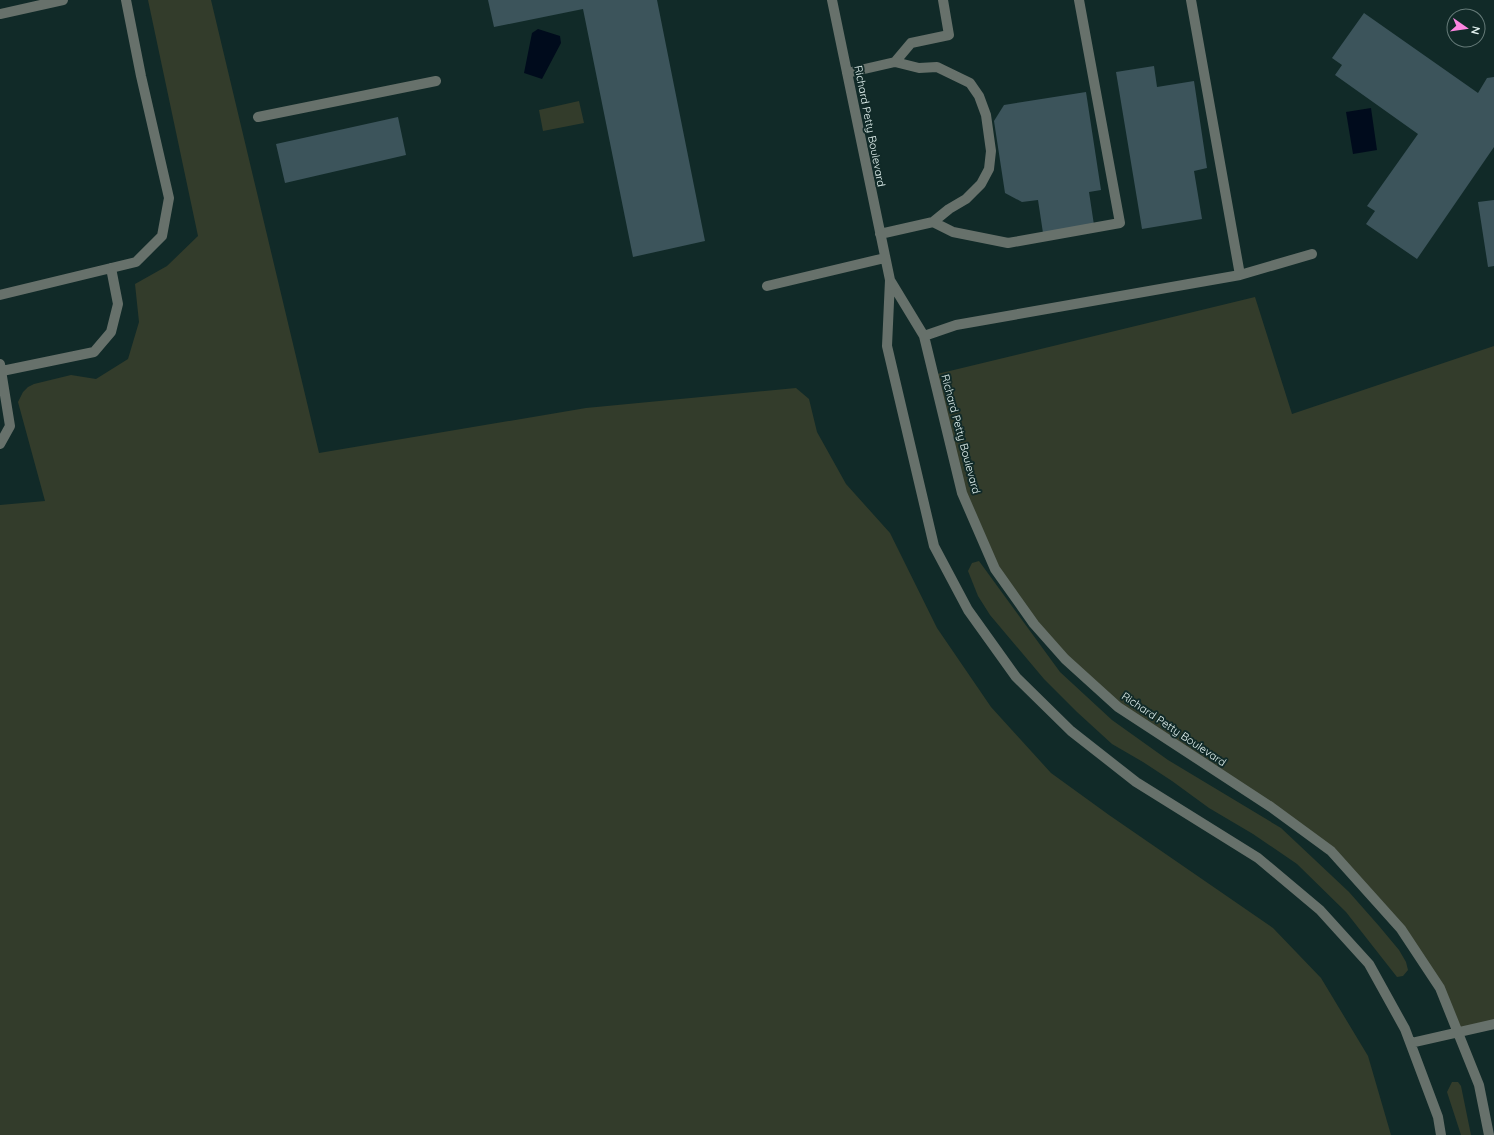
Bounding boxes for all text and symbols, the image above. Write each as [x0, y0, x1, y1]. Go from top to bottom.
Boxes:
north arrow [1446, 8, 1486, 48]
text: N [1468, 25, 1483, 36]
street label: Richard Petty Boulevard [851, 64, 889, 188]
street label: Richard Petty Boulevard [938, 373, 984, 495]
street label: Richard Petty Boulevard [1119, 689, 1229, 769]

